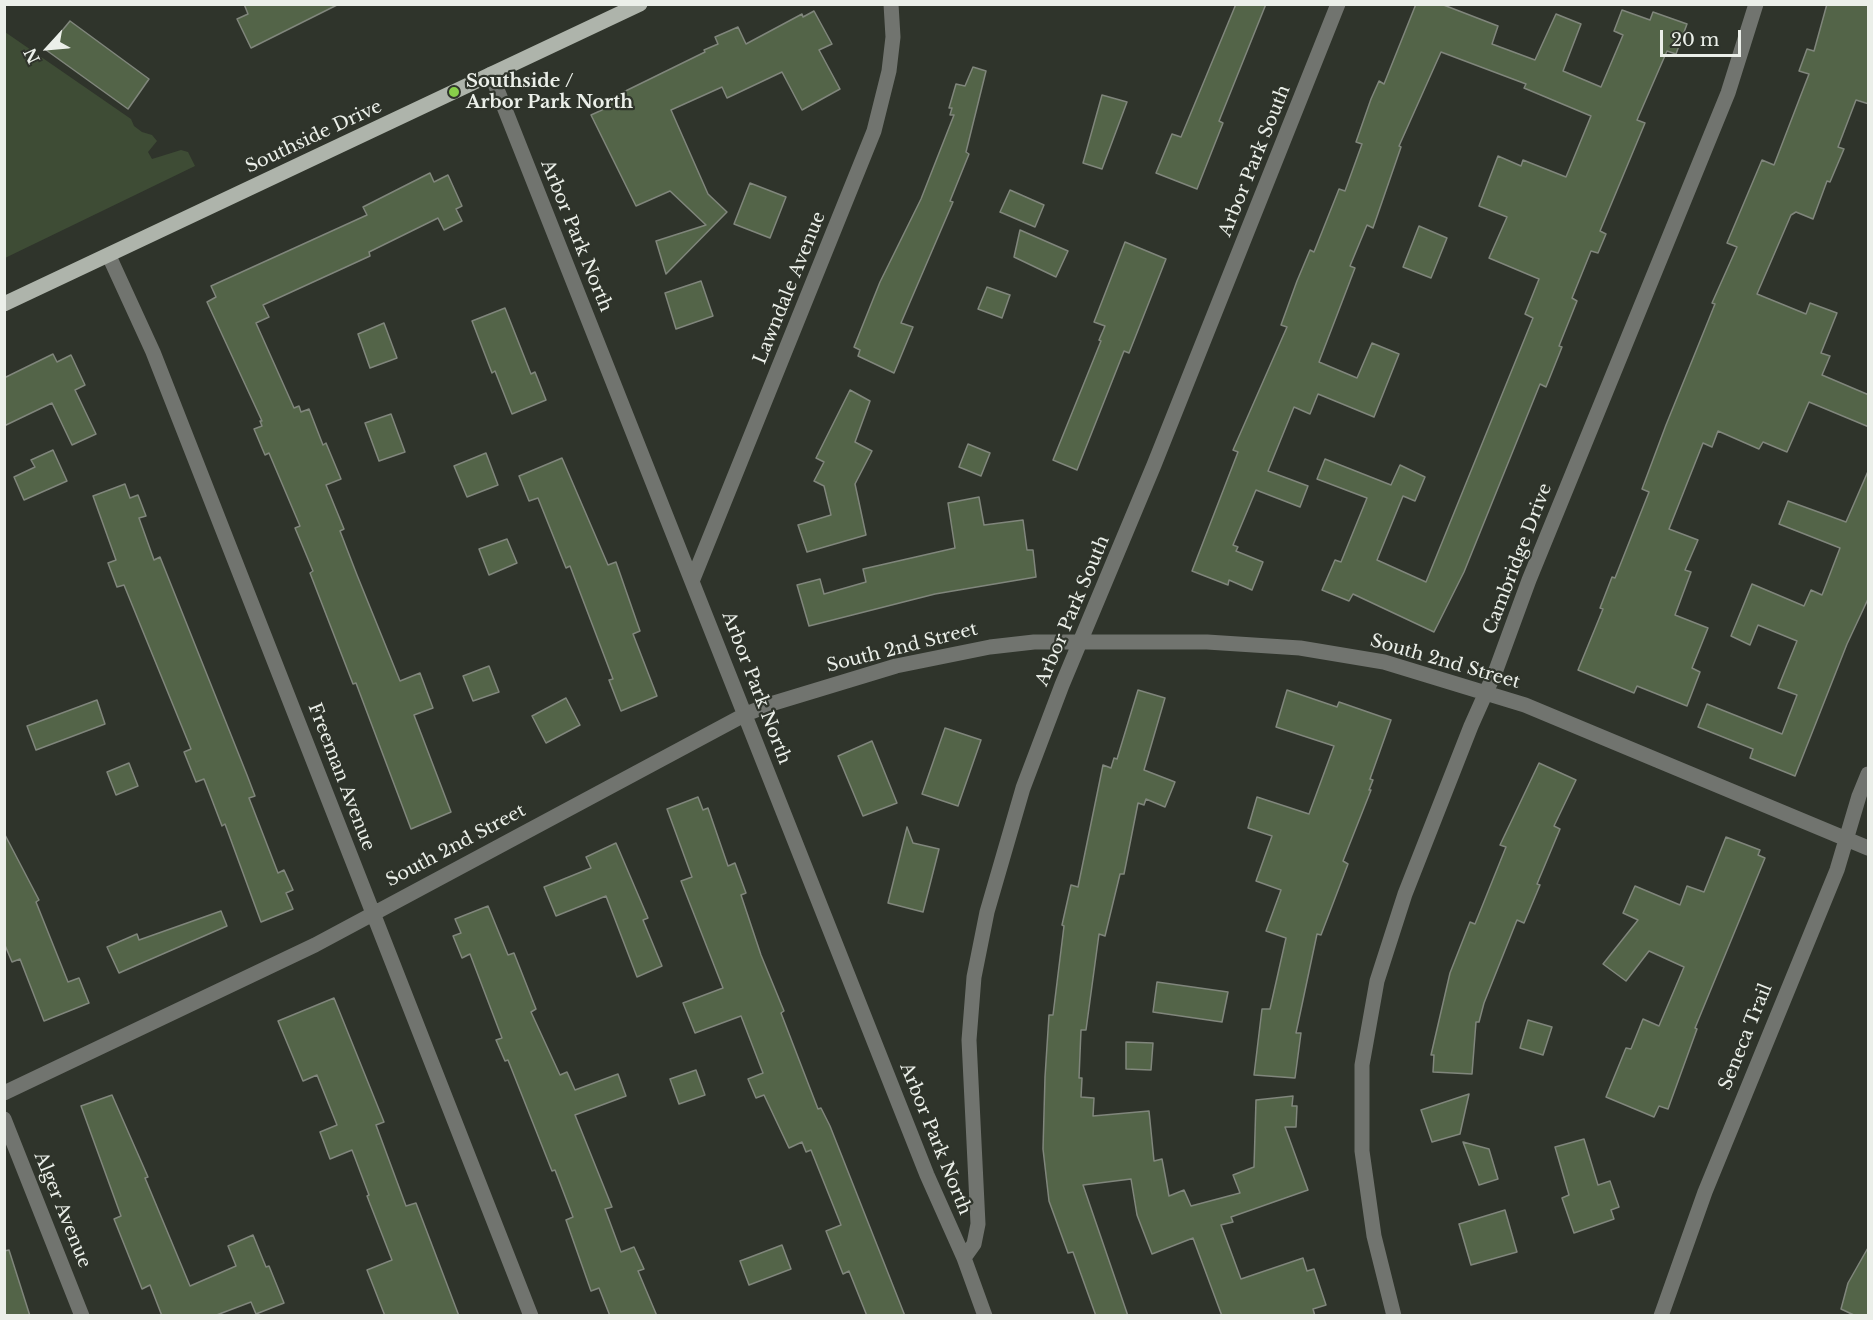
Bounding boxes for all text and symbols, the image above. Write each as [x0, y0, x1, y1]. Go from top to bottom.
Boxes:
north arrow [18, 18, 78, 78]
scale bar [1663, 18, 1744, 56]
text: 20 m [1671, 29, 1719, 51]
text: N [20, 45, 44, 67]
place label: Southside / Arbor Park North [466, 71, 633, 113]
street label: Arbor Park South [1215, 82, 1295, 240]
marker: Southside / Arbor Park North [447, 85, 461, 99]
street label: Southside Drive [242, 96, 386, 178]
street label: Arbor Park North [536, 157, 616, 315]
street label: Lawndale Avenue [750, 209, 830, 367]
street label: Cambridge Drive [1479, 480, 1557, 638]
street label: Arbor Park South [1032, 533, 1114, 689]
street label: Arbor Park North [717, 609, 795, 767]
street label: South 2nd Street [824, 619, 980, 677]
street label: South 2nd Street [1368, 630, 1522, 694]
street label: Freeman Avenue [303, 700, 379, 854]
street label: South 2nd Street [383, 800, 529, 892]
street label: Seneca Trail [1715, 981, 1777, 1093]
street label: Arbor Park North [895, 1060, 975, 1218]
street label: Alger Avenue [29, 1149, 95, 1271]

